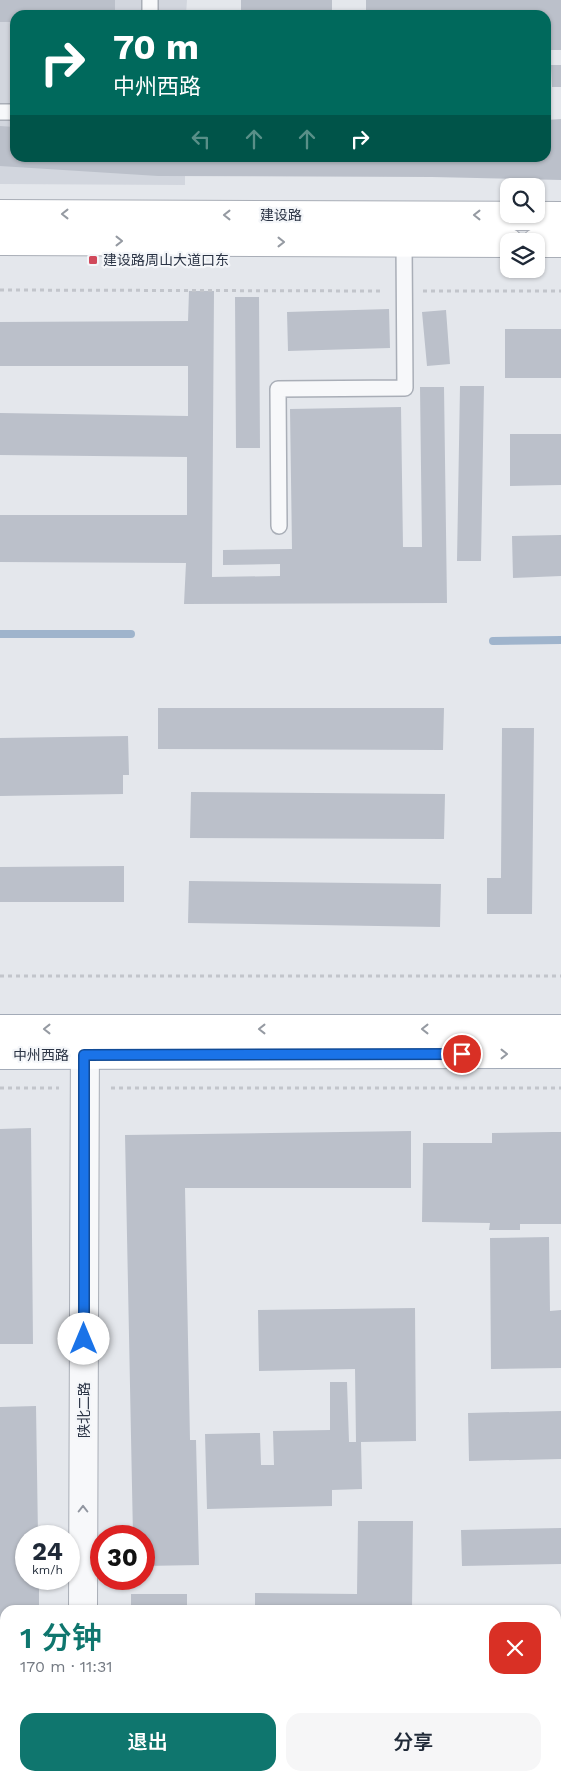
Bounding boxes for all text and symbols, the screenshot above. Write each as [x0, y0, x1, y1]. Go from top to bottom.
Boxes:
text: 70 m [113, 26, 199, 68]
icon: right [30, 30, 95, 95]
text: 中州西路 [113, 74, 201, 99]
icon: left [187, 125, 215, 153]
icon: ahead [240, 125, 268, 153]
icon: ahead [293, 125, 321, 153]
icon: right [346, 125, 374, 153]
map controls [500, 178, 545, 278]
button: search [500, 178, 545, 223]
street label: 建设路 [260, 207, 302, 223]
one-way arrow [61, 209, 68, 219]
one-way arrow [223, 209, 231, 220]
one-way arrow [473, 210, 481, 220]
button: layers [500, 233, 545, 278]
one-way arrow [115, 236, 123, 246]
one-way arrow [278, 237, 285, 247]
place label: 建设路周山大道口东 [103, 252, 229, 268]
marker: 建设路周山大道口东 [87, 254, 99, 266]
one-way arrow [43, 1024, 51, 1034]
one-way arrow [258, 1024, 266, 1034]
one-way arrow [421, 1024, 428, 1034]
pin [441, 1033, 483, 1075]
icon: arrive [448, 1040, 476, 1068]
street label: 中州西路 [13, 1047, 69, 1063]
one-way arrow [500, 1049, 508, 1059]
position arrow [57, 1312, 109, 1364]
street label: 陕北二路 [76, 1382, 92, 1438]
one-way arrow [78, 1505, 88, 1512]
speed limit sign: 30 [90, 1525, 155, 1590]
text: 24 [32, 1537, 63, 1566]
text: km/h [32, 1563, 63, 1577]
text: 1 分钟 [20, 1620, 102, 1655]
button: close [489, 1622, 541, 1674]
text: 170 m · 11:31 [20, 1657, 113, 1676]
button: 退出 [20, 1713, 276, 1771]
button: 分享 [286, 1713, 541, 1771]

